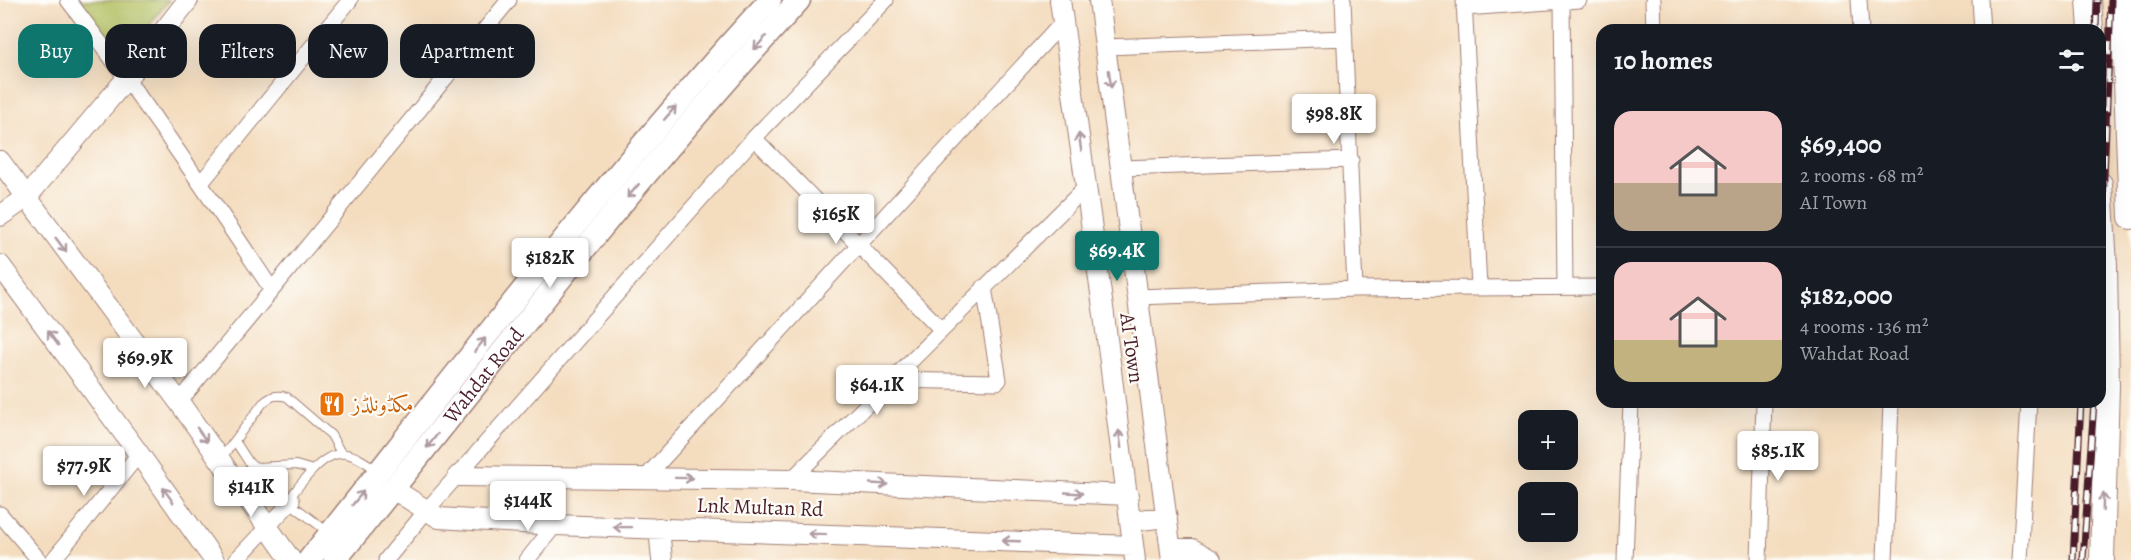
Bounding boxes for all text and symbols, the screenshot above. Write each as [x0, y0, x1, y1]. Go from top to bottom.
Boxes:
chip: Buy [18, 24, 93, 78]
chip: Rent [105, 24, 187, 78]
chip: Filters [199, 24, 296, 78]
chip: New [308, 24, 388, 78]
chip: Apartment [400, 24, 535, 78]
one-way arrow [753, 36, 767, 51]
text: 10 homes [1614, 43, 1713, 78]
icon: filters [2055, 44, 2088, 77]
one-way arrow [1104, 68, 1115, 88]
pin: $98.8K [1285, 94, 1383, 145]
text: $98.8K [1306, 100, 1362, 127]
one-way arrow [663, 106, 677, 121]
text: $69,400 [1800, 127, 1882, 162]
one-way arrow [1074, 133, 1085, 153]
icon: home [1662, 135, 1734, 207]
text: 2 rooms · 68 m² [1800, 162, 1924, 189]
one-way arrow [626, 183, 639, 199]
text: AI Town [1800, 189, 1867, 216]
pin: $165K [794, 194, 878, 245]
text: $165K [812, 200, 860, 227]
pin: $69.4K [1068, 231, 1166, 282]
one-way arrow [55, 237, 68, 253]
text: $69.4K [1089, 237, 1145, 264]
pin: $182K [508, 238, 592, 289]
text: $182K [526, 244, 574, 271]
text: $182,000 [1800, 278, 1893, 313]
icon: home [1662, 286, 1734, 358]
street label: AI Town [1113, 310, 1151, 385]
text: 4 rooms · 136 m² [1800, 313, 1929, 340]
street label: Wahdat Road [436, 321, 531, 430]
one-way arrow [47, 330, 60, 346]
one-way arrow [473, 337, 486, 353]
pin: $69.9K [96, 338, 194, 389]
text: Wahdat Road [1800, 340, 1909, 367]
text: $69.9K [117, 344, 173, 371]
pin: $64.1K [828, 365, 926, 416]
text: $64.1K [850, 371, 904, 398]
restaurant icon: مکڈونلڈز [317, 389, 347, 419]
place label: مکڈونلڈز [350, 390, 413, 418]
map controls [1518, 410, 1578, 542]
button: + [1518, 410, 1578, 470]
one-way arrow [196, 427, 208, 443]
one-way arrow [1115, 430, 1126, 450]
pin: $85.1K [1729, 431, 1827, 482]
one-way arrow [425, 433, 438, 449]
text: $85.1K [1751, 437, 1805, 464]
pin: $77.9K [35, 446, 133, 497]
text: $77.9K [57, 452, 111, 479]
pin: $141K [209, 467, 293, 518]
one-way arrow [674, 472, 694, 483]
text: $141K [228, 473, 274, 500]
one-way arrow [869, 478, 889, 489]
pin: $144K [486, 481, 570, 532]
button: − [1518, 482, 1578, 542]
text: $144K [504, 487, 552, 514]
one-way arrow [1063, 487, 1083, 498]
one-way arrow [162, 488, 174, 504]
one-way arrow [352, 490, 365, 506]
street label: Lnk Multan Rd [696, 491, 824, 523]
one-way arrow [2098, 492, 2109, 512]
one-way arrow [612, 521, 632, 532]
one-way arrow [807, 528, 827, 539]
one-way arrow [1002, 536, 1022, 547]

